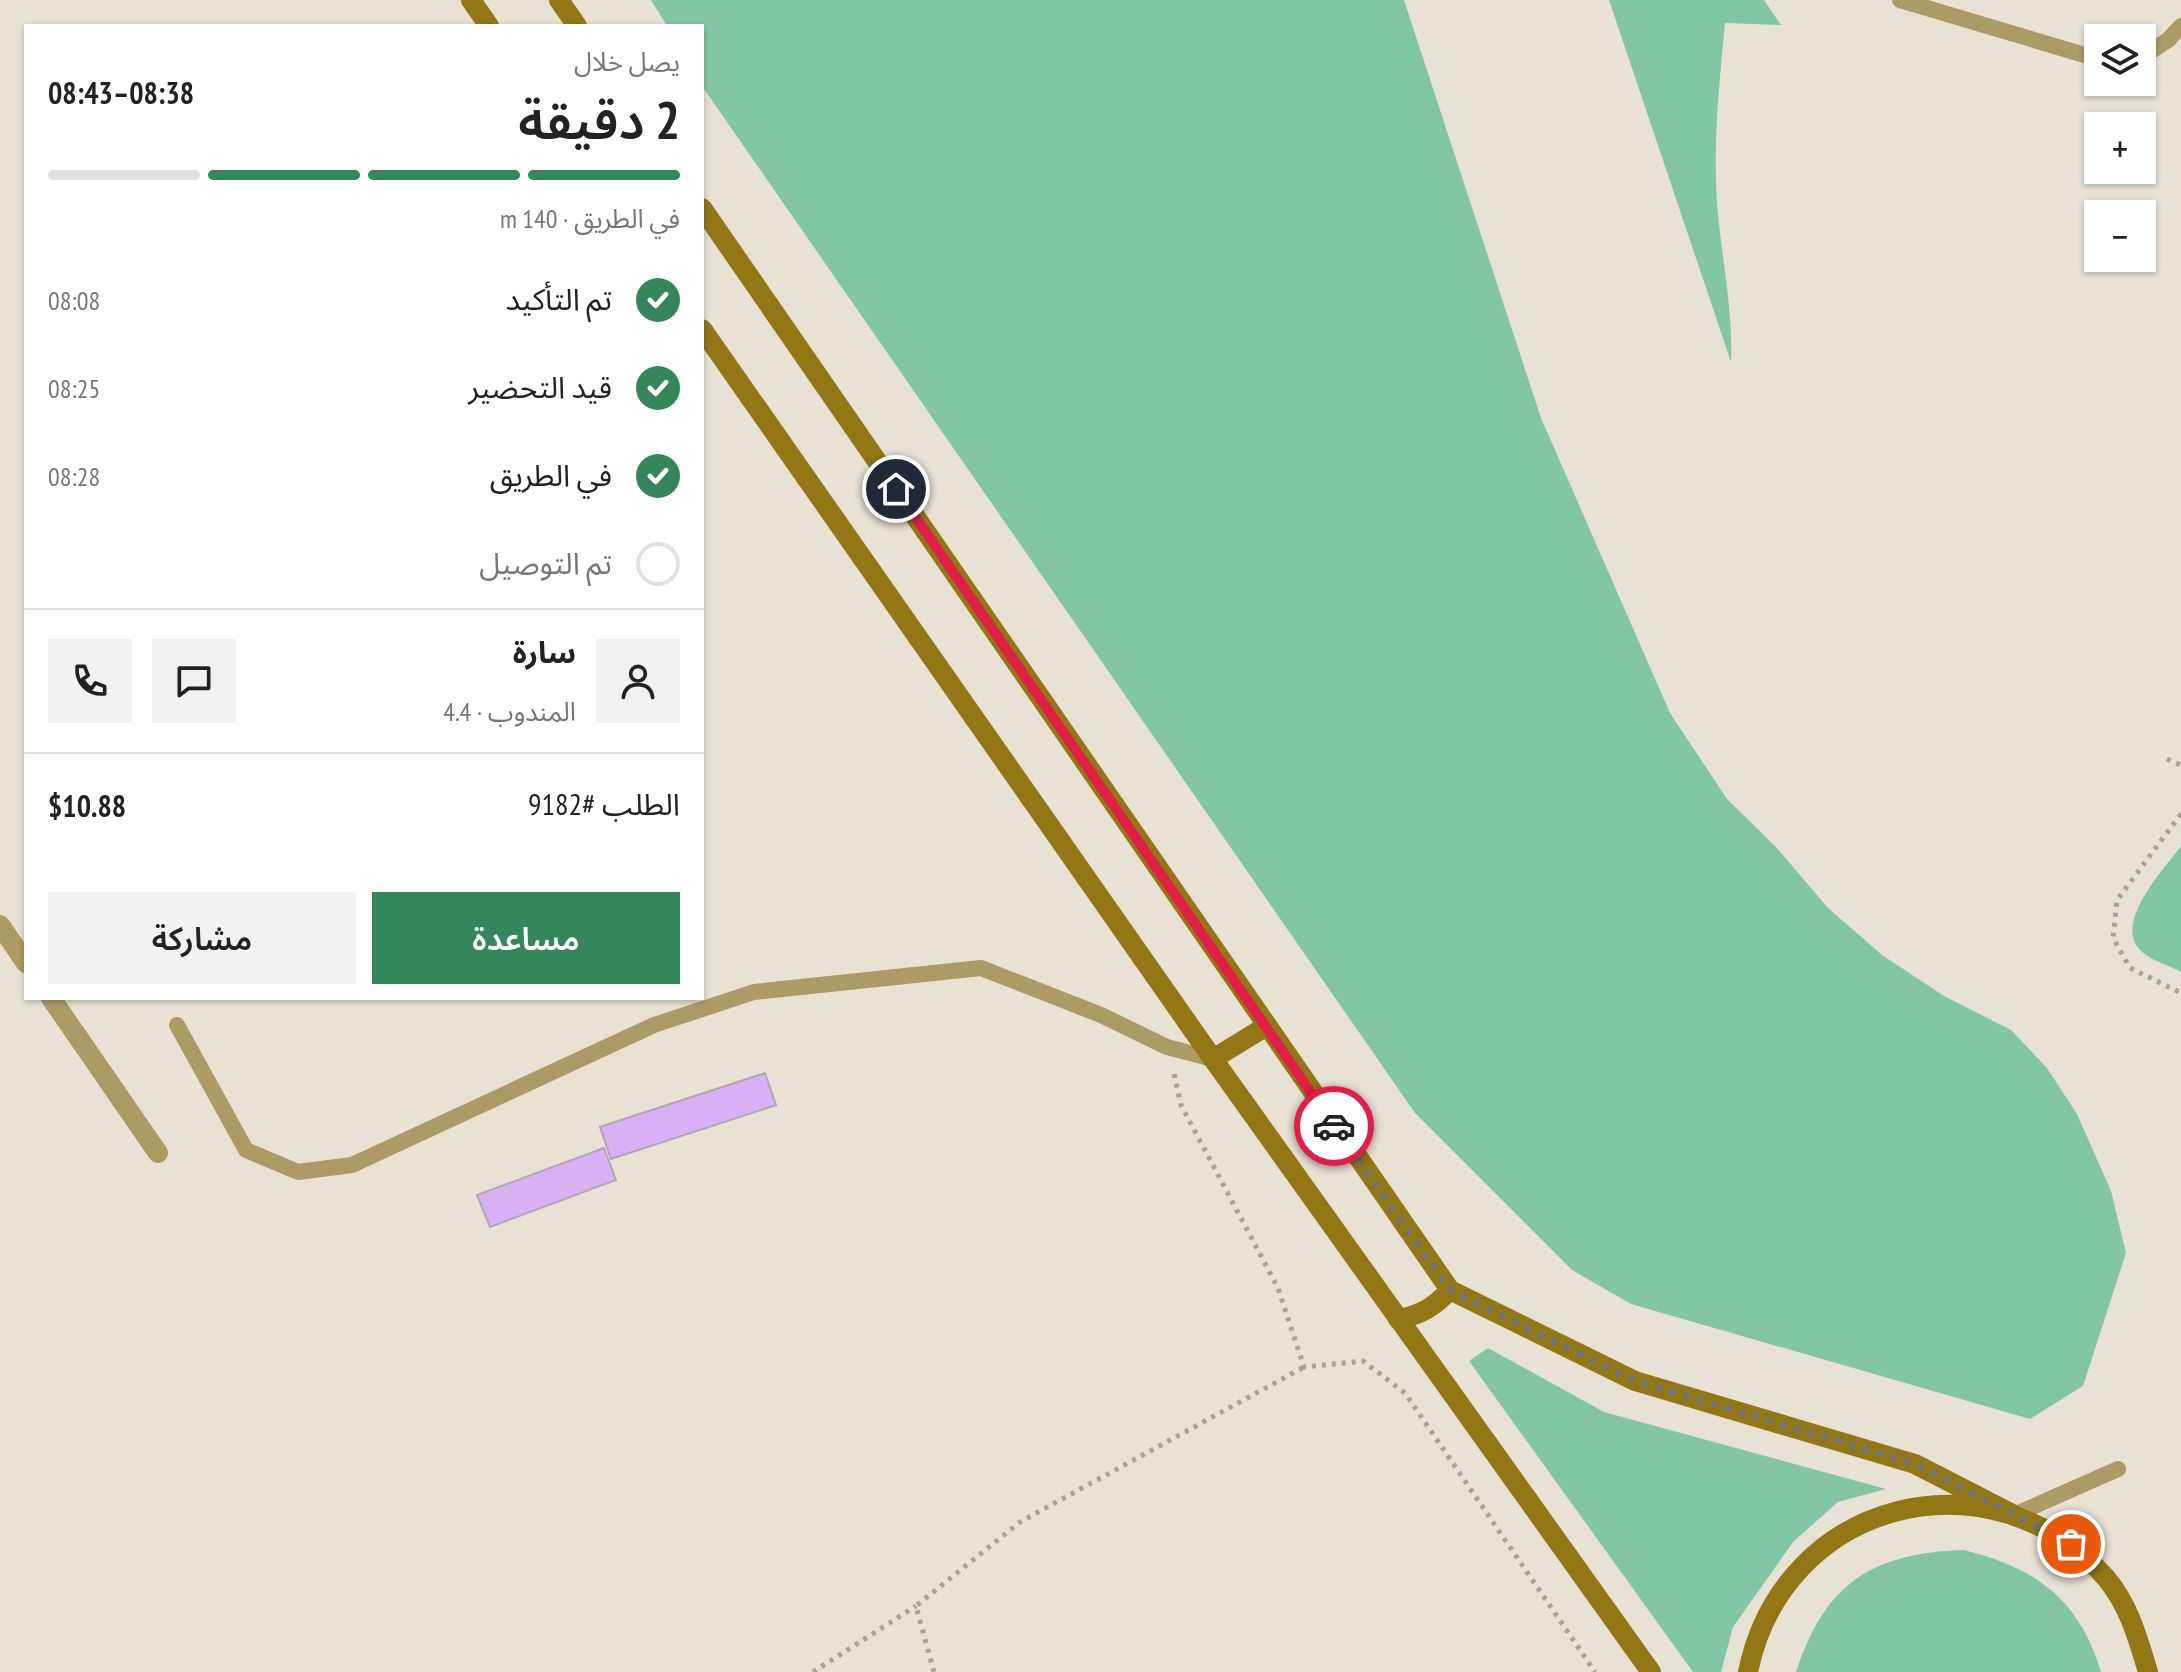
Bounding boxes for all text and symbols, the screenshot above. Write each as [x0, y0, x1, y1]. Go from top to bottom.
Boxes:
map controls [2084, 24, 2156, 272]
button: layers [2084, 24, 2156, 96]
text: يصل خلال [574, 45, 680, 78]
text: 08:38–08:43 [48, 73, 194, 112]
text: 2 دقيقة [518, 86, 680, 153]
button: + [2084, 112, 2156, 184]
button: − [2084, 200, 2156, 272]
text: في الطريق · 140 m [500, 202, 680, 235]
icon: check [636, 278, 680, 322]
text: تم التأكيد [506, 279, 612, 318]
text: 08:08 [48, 284, 100, 317]
icon: check [636, 366, 680, 410]
text: قيد التحضير [468, 367, 612, 406]
text: 08:25 [48, 372, 100, 405]
icon: check [636, 454, 680, 498]
text: في الطريق [490, 455, 612, 494]
pin [862, 455, 930, 523]
text: 08:28 [48, 460, 100, 493]
icon: home [874, 467, 918, 511]
text: تم التوصيل [479, 543, 612, 582]
text: سارة [513, 632, 576, 671]
button: phone [48, 639, 132, 723]
button: chat [152, 639, 236, 723]
button: person [596, 639, 680, 723]
text: المندوب · 4.4 [443, 695, 576, 728]
text: الطلب #9182 [528, 784, 680, 823]
text: $10.88 [48, 786, 126, 825]
button: مشاركة [48, 892, 356, 984]
button: مساعدة [372, 892, 680, 984]
courier [1294, 1086, 1374, 1166]
icon: car [1312, 1104, 1356, 1148]
pin [2037, 1510, 2105, 1578]
icon: bag [2049, 1522, 2093, 1566]

